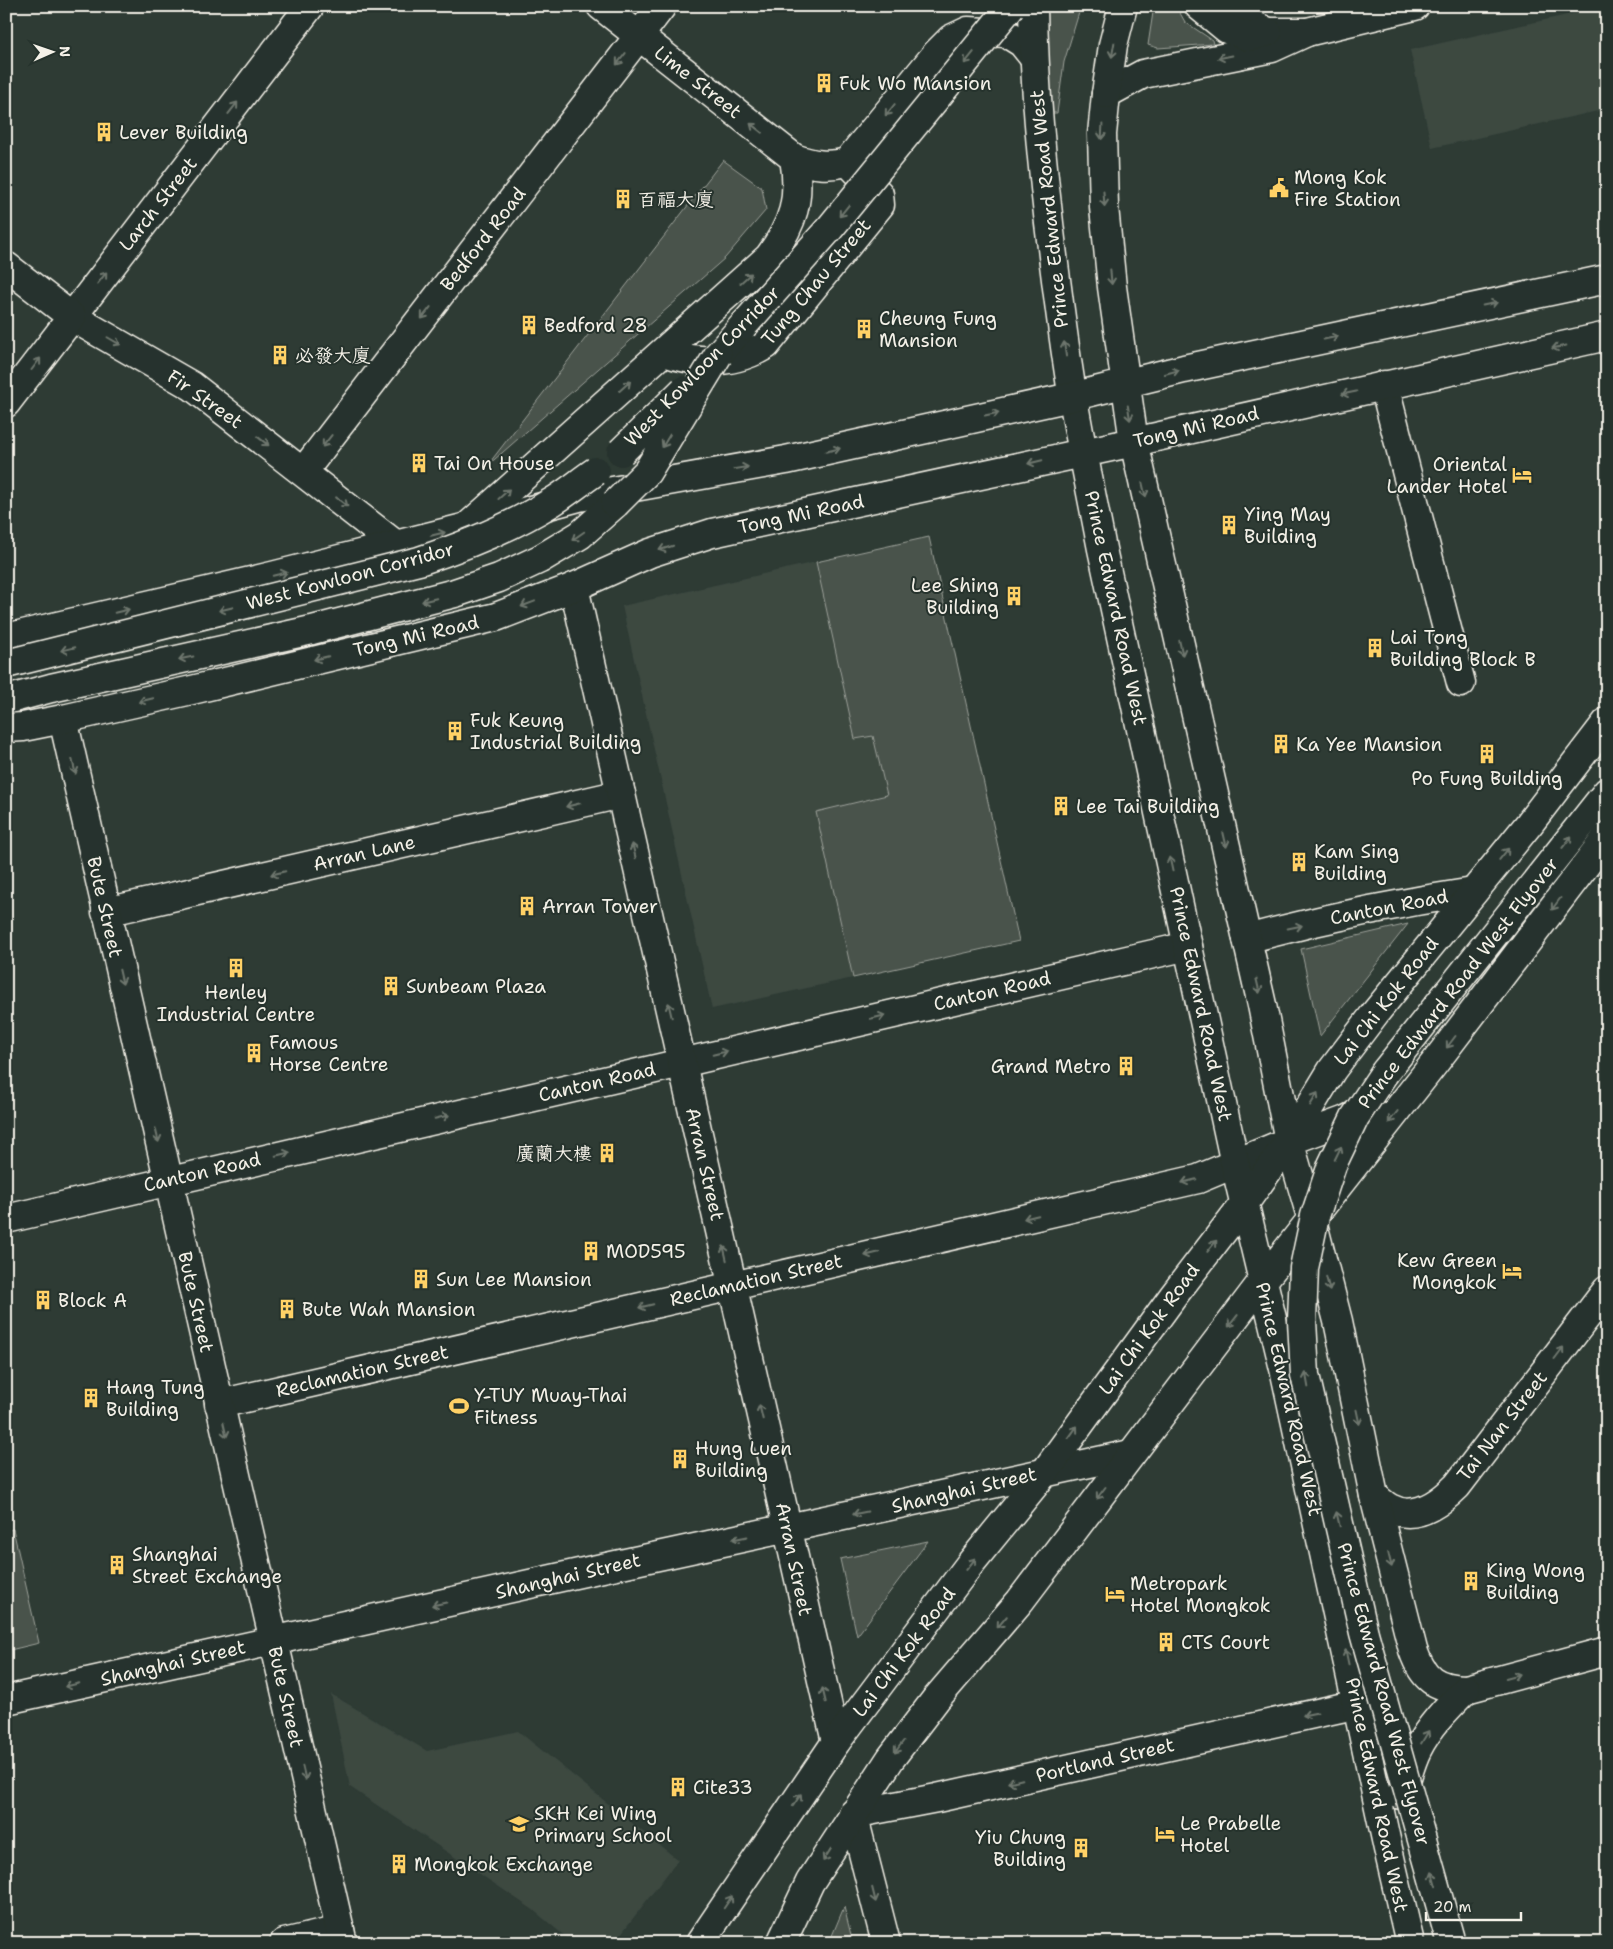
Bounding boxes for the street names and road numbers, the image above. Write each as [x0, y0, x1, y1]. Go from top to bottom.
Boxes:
street label: Lime Street [649, 40, 747, 124]
street label: Prince Edward Road West [1024, 89, 1074, 329]
street label: Larch Street [113, 152, 203, 256]
street label: Bedford Road [435, 182, 531, 296]
street label: Tung Chau Street [756, 213, 876, 351]
street label: West Kowloon Corridor [619, 280, 785, 452]
street label: Fir Street [162, 364, 248, 434]
street label: Tong Mi Road [1131, 400, 1261, 454]
street label: Tong Mi Road [736, 488, 866, 540]
street label: Prince Edward Road West [1079, 488, 1153, 728]
street label: West Kowloon Corridor [243, 536, 457, 616]
street label: Tong Mi Road [351, 609, 481, 663]
street label: Arran Lane [311, 829, 417, 877]
street label: Prince Edward Road West Flyover [1352, 852, 1564, 1114]
street label: Bute Street [81, 854, 129, 960]
street label: Canton Road [1328, 883, 1450, 931]
street label: Prince Edward Road West [1164, 884, 1238, 1124]
street label: Lai Chi Kok Road [1328, 932, 1444, 1070]
street label: Canton Road [931, 965, 1053, 1017]
street label: Canton Road [536, 1056, 658, 1108]
street label: Arran Street [680, 1105, 730, 1223]
street label: Canton Road [141, 1146, 263, 1198]
street label: Reclamation Street [667, 1248, 845, 1312]
street label: Bute Street [172, 1249, 220, 1355]
street label: Lai Chi Kok Road [1093, 1258, 1205, 1400]
street label: Prince Edward Road West [1250, 1280, 1328, 1518]
street label: Reclamation Street [273, 1339, 451, 1403]
street label: Tai Nan Street [1451, 1366, 1553, 1486]
street label: Shanghai Street [889, 1461, 1039, 1519]
street label: Arran Street [770, 1500, 818, 1618]
street label: Prince Edward Road West Flyover [1333, 1540, 1435, 1848]
street label: Shanghai Street [493, 1547, 643, 1605]
street label: Lai Chi Kok Road [847, 1582, 961, 1722]
street label: Shanghai Street [98, 1634, 248, 1692]
street label: Bute Street [262, 1644, 310, 1750]
street label: Prince Edward Road West [1341, 1676, 1413, 1914]
street label: Portland Street [1033, 1732, 1177, 1788]

